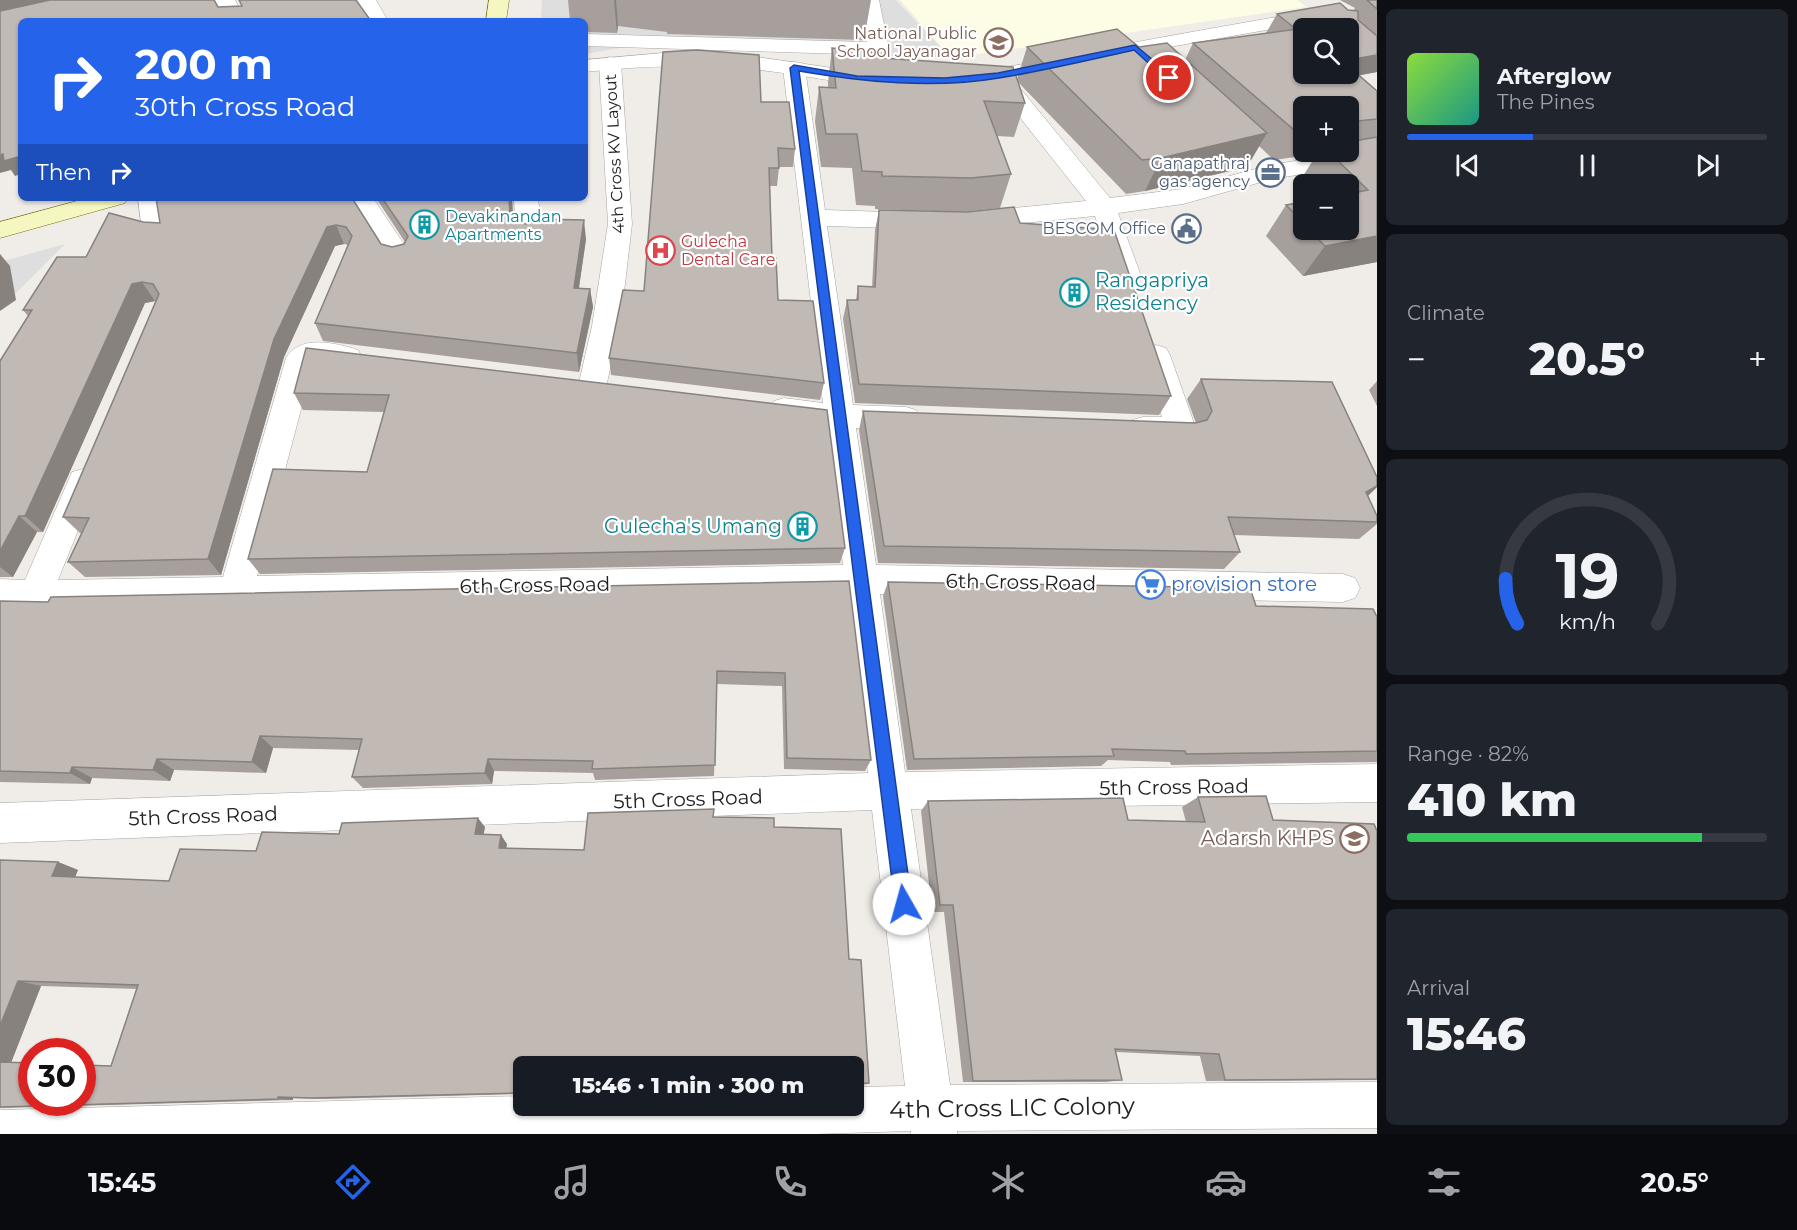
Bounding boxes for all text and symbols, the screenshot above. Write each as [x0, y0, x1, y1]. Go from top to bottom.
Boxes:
map controls [1293, 18, 1359, 240]
button: search [1293, 18, 1359, 84]
place label: National Public School Jayanagar [837, 24, 977, 61]
school or university icon: National Public School Jayanagar [982, 26, 1014, 58]
text: 200 m [135, 38, 273, 90]
icon: right [36, 42, 114, 120]
pin [1143, 52, 1194, 103]
icon: arrive [1152, 61, 1185, 94]
text: Afterglow [1497, 63, 1611, 90]
street label: 4th Cross KV Layout [601, 73, 628, 234]
text: 30th Cross Road [135, 90, 355, 123]
text: The Pines [1497, 90, 1594, 114]
button: + [1293, 96, 1359, 162]
icon: previous [1451, 149, 1484, 182]
icon: pause [1571, 149, 1604, 182]
icon: next [1691, 149, 1724, 182]
place label: Ganapathraj gas agency [1151, 154, 1250, 191]
icon: right [104, 156, 137, 189]
office icon: Ganapathraj gas agency [1255, 156, 1287, 188]
text: Then [36, 159, 92, 186]
button: − [1293, 174, 1359, 240]
place label: Devakinandan Apartments [445, 207, 562, 244]
building icon: Devakinandan Apartments [408, 209, 440, 241]
public building icon: BESCOM Office [1171, 212, 1203, 244]
place label: BESCOM Office [1043, 219, 1166, 238]
place label: Gulecha Dental Care [681, 232, 775, 269]
hospital icon: Gulecha Dental Care [644, 234, 676, 266]
place label: Rangapriya Residency [1095, 268, 1209, 315]
building icon: Rangapriya Residency [1058, 276, 1090, 308]
text: Climate [1407, 301, 1485, 325]
text: 20.5° [1529, 331, 1645, 386]
text: − [1407, 339, 1426, 379]
text: + [1748, 339, 1767, 379]
building icon: Gulecha's Umang [787, 510, 819, 542]
place label: Gulecha's Umang [604, 514, 782, 538]
text: 19 [1555, 538, 1619, 614]
supermarket icon: provision store [1134, 568, 1166, 600]
street label: 6th Cross Road [945, 569, 1097, 595]
street label: 6th Cross Road [459, 572, 611, 598]
place label: provision store [1171, 572, 1317, 596]
text: km/h [1558, 608, 1616, 634]
text: Range · 82% [1407, 742, 1529, 766]
text: 410 km [1407, 772, 1577, 827]
street label: 5th Cross Road [1099, 774, 1249, 800]
street label: 5th Cross Road [613, 784, 763, 814]
street label: 5th Cross Road [128, 801, 278, 831]
school or university icon: Adarsh KHPS [1339, 822, 1371, 854]
place label: Adarsh KHPS [1201, 826, 1334, 850]
position arrow [872, 872, 936, 936]
text: Arrival [1407, 976, 1470, 1000]
text: 15:46 [1407, 1006, 1526, 1061]
speed limit sign: 30 [18, 1038, 96, 1116]
text: 15:46 · 1 min · 300 m [573, 1072, 804, 1099]
street label: 4th Cross LIC Colony [889, 1091, 1135, 1124]
icon: directions [332, 1161, 374, 1203]
icon: music [551, 1161, 593, 1203]
icon: phone [769, 1161, 811, 1203]
icon: climate [987, 1161, 1029, 1203]
icon: car [1205, 1161, 1247, 1203]
icon: filters [1423, 1161, 1465, 1203]
text: 15:45 [88, 1166, 156, 1199]
text: 20.5° [1641, 1166, 1709, 1199]

